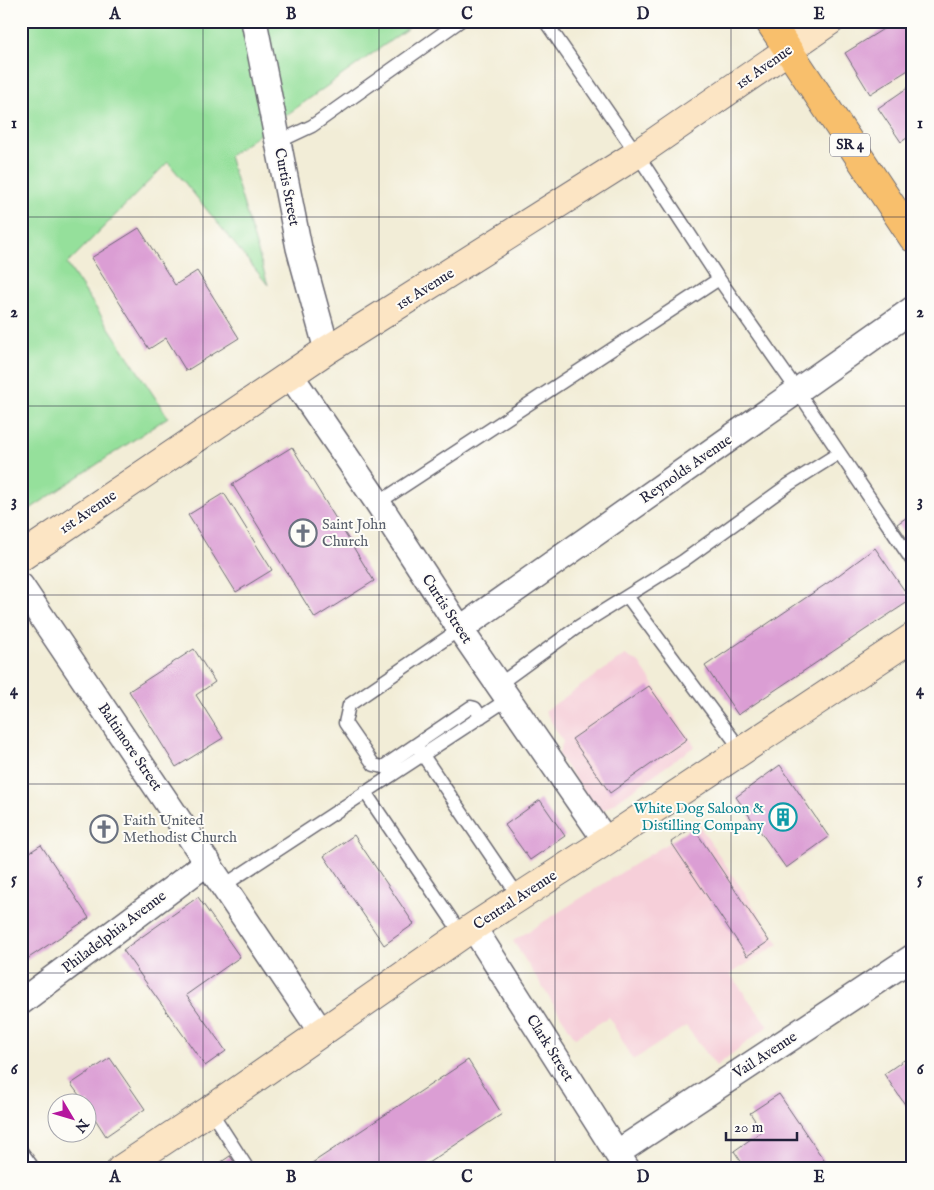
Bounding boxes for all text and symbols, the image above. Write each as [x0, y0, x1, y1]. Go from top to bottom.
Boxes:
text: A [109, 5, 122, 25]
text: B [286, 5, 297, 25]
text: C [461, 5, 473, 25]
text: D [637, 5, 650, 25]
text: E [813, 5, 825, 25]
street label: 1st Avenue [732, 40, 796, 93]
text: 1 [11, 114, 17, 134]
text: 1 [917, 114, 923, 134]
road number: SR 4 [830, 134, 870, 156]
street label: Curtis Street [270, 146, 304, 228]
street label: 1st Avenue [392, 264, 458, 314]
text: 2 [10, 303, 18, 323]
text: 2 [916, 303, 924, 323]
street label: Reynolds Avenue [636, 430, 736, 508]
street label: 1st Avenue [56, 486, 120, 538]
text: 3 [11, 492, 17, 512]
text: 3 [917, 492, 923, 512]
place label: Saint John Church [322, 515, 386, 551]
church icon: Saint John Church [288, 518, 318, 548]
street label: Curtis Street [418, 571, 476, 647]
text: 4 [10, 681, 19, 701]
text: 4 [916, 681, 925, 701]
street label: Baltimore Street [94, 699, 166, 795]
place label: White Dog Saloon & Distilling Company [633, 799, 765, 835]
building icon: White Dog Saloon & Distilling Company [768, 802, 798, 832]
place label: Faith United Methodist Church [123, 811, 237, 847]
church icon: Faith United Methodist Church [89, 814, 119, 844]
street label: Central Avenue [470, 866, 560, 934]
text: 5 [11, 870, 17, 890]
text: 5 [917, 870, 923, 890]
street label: Philadelphia Avenue [58, 886, 170, 977]
street label: Clark Street [522, 1011, 578, 1085]
street label: Vail Avenue [729, 1027, 801, 1083]
text: 6 [11, 1060, 19, 1080]
text: 6 [917, 1060, 925, 1080]
north arrow [48, 1092, 98, 1142]
scale bar [726, 1110, 798, 1142]
text: N [71, 1114, 93, 1136]
text: 20 m [734, 1118, 764, 1137]
text: A [109, 1168, 122, 1188]
text: B [286, 1168, 297, 1188]
text: C [461, 1168, 473, 1188]
text: D [637, 1168, 650, 1188]
text: E [813, 1168, 825, 1188]

